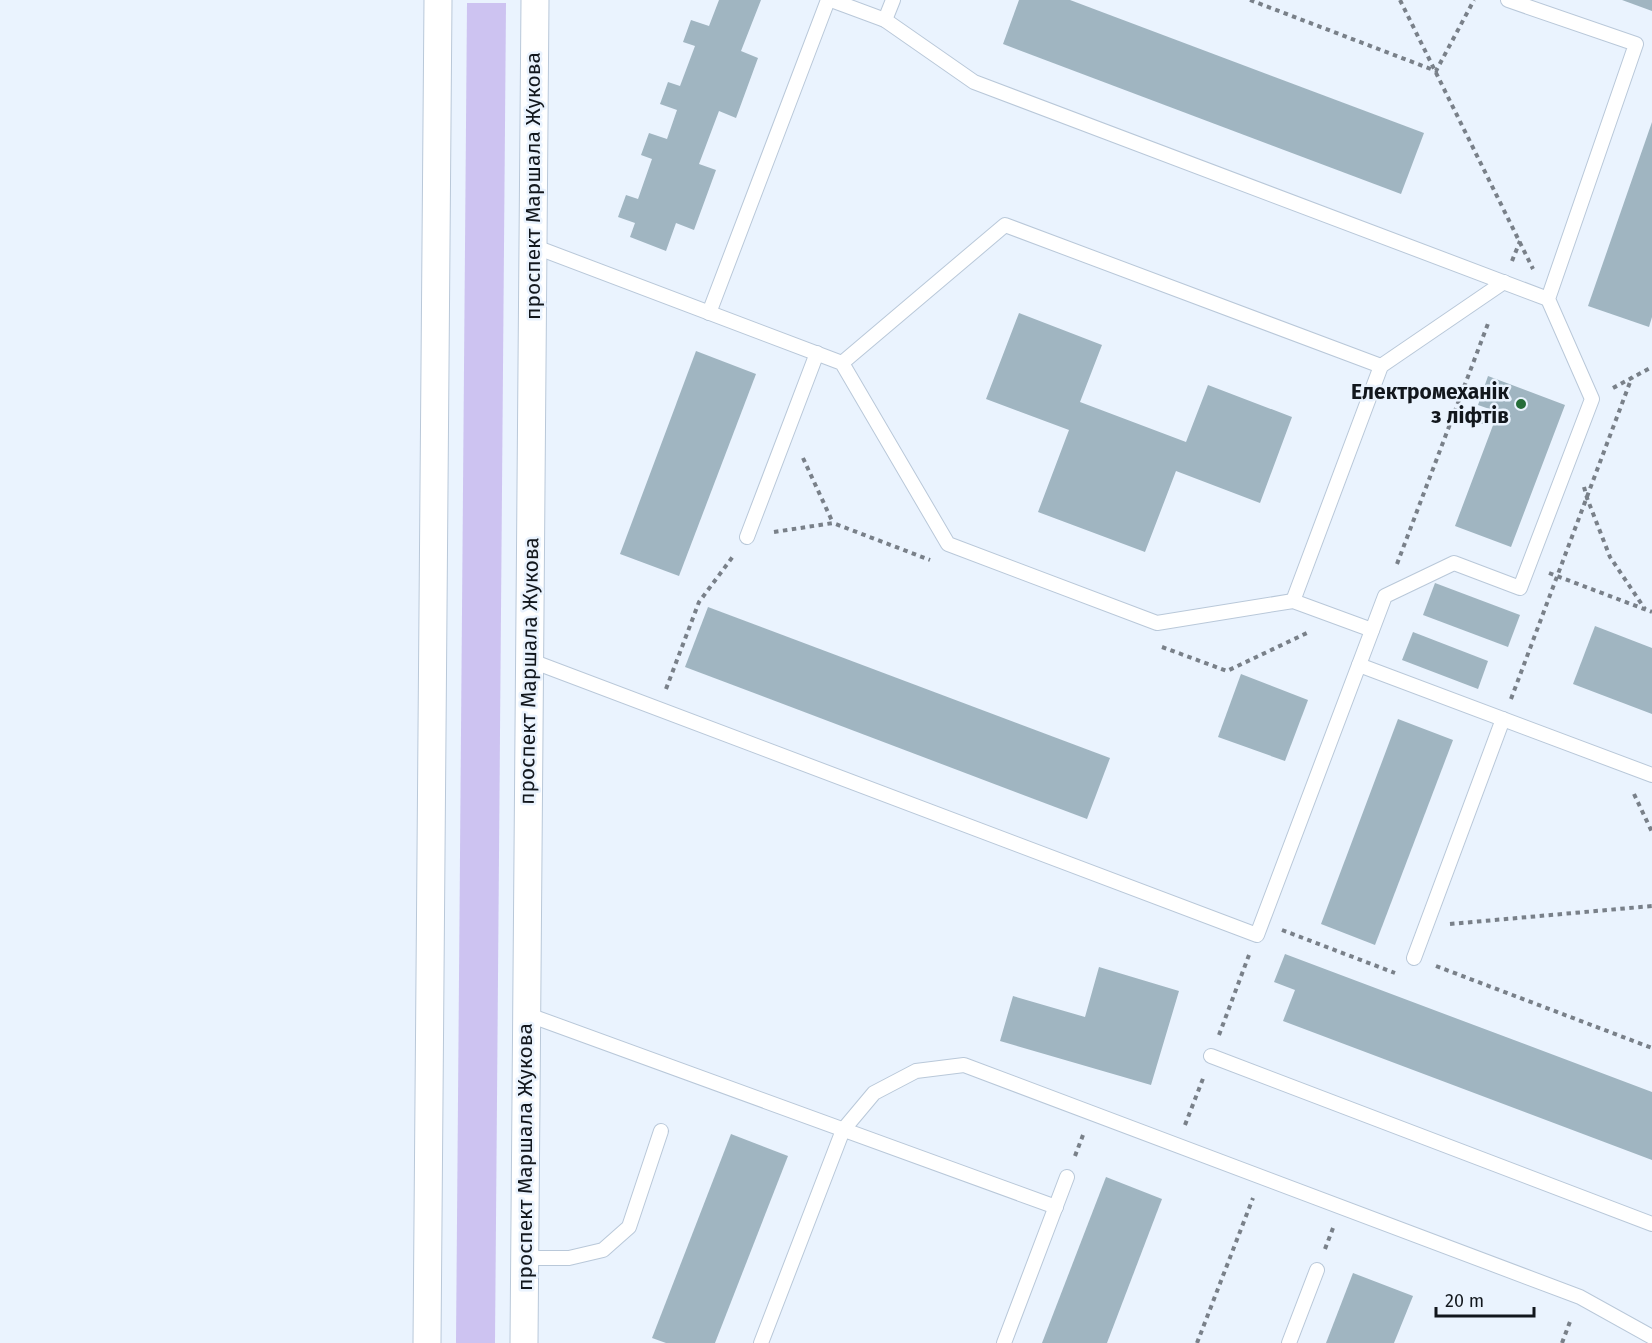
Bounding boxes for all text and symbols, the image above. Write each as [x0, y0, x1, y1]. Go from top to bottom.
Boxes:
street label: проспект Маршала Жукова [520, 52, 546, 320]
place label: Електромеханік з ліфтів [1351, 379, 1509, 429]
marker: Електромеханік з ліфтів [1514, 397, 1528, 411]
street label: проспект Маршала Жукова [514, 537, 544, 805]
street label: проспект Маршала Жукова [512, 1023, 538, 1291]
scale bar [1436, 1280, 1534, 1318]
text: 20 m [1445, 1290, 1484, 1312]

